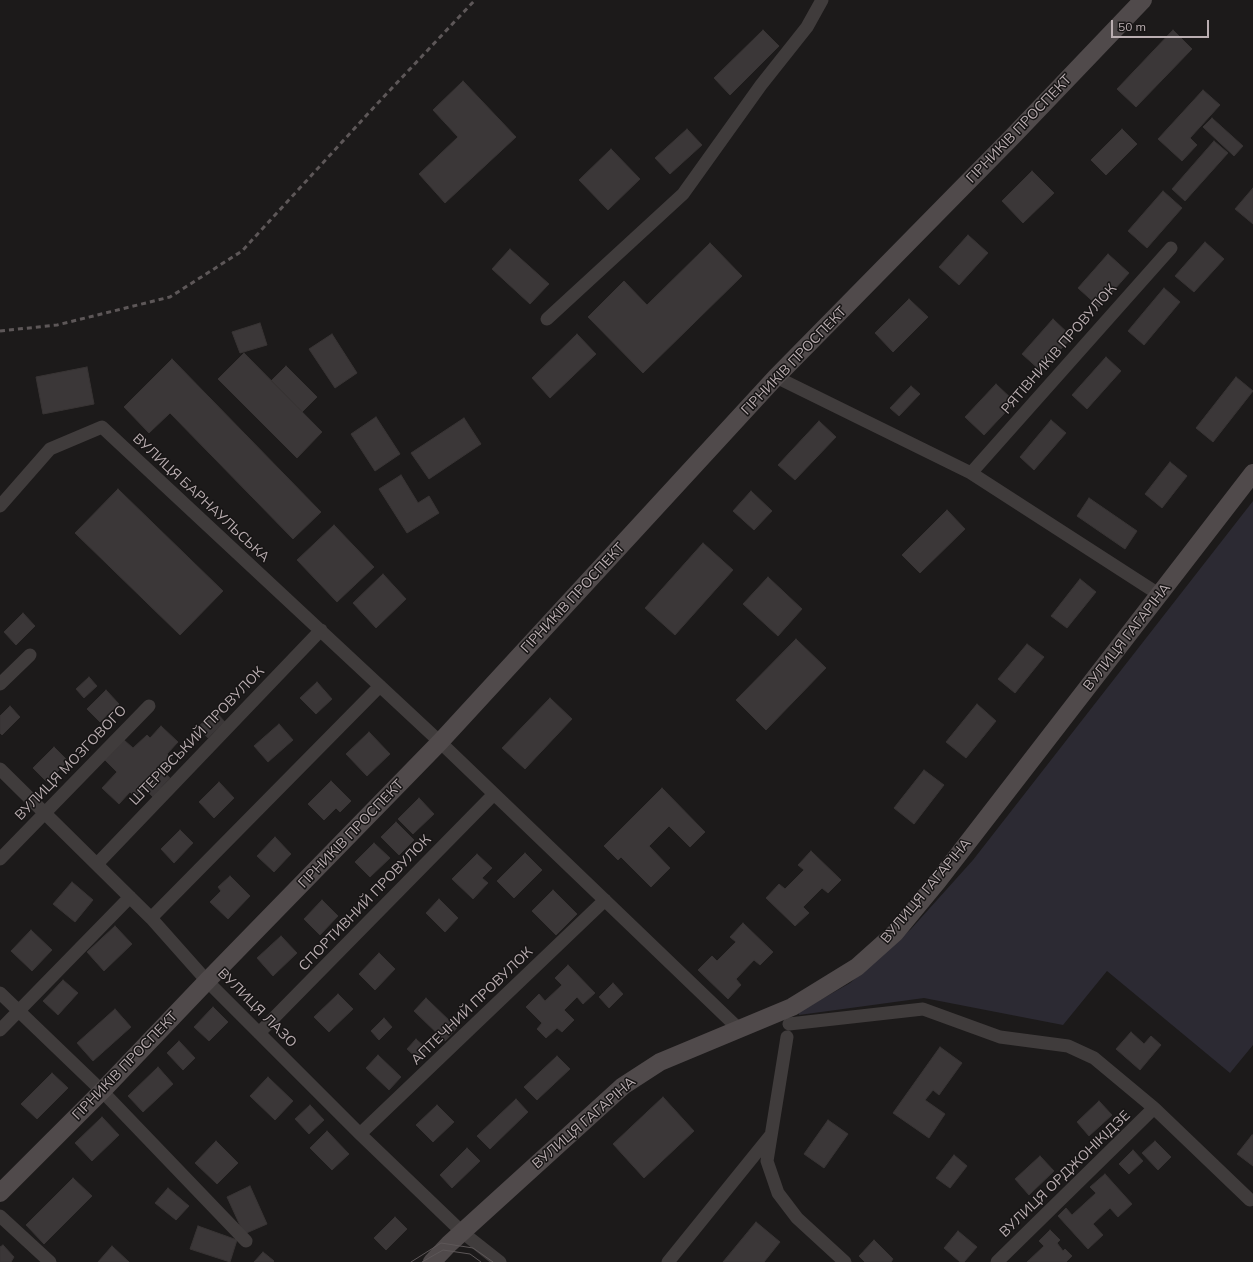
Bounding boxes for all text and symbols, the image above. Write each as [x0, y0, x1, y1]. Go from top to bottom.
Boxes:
scale bar [1113, 12, 1211, 38]
text: 50 m [1118, 19, 1146, 34]
street label: ГІРНИКІВ ПРОСПЕКТ [963, 71, 1075, 187]
street label: РЯТІВНИКІВ ПРОВУЛОК [998, 280, 1120, 418]
street label: ГІРНИКІВ ПРОСПЕКТ [738, 303, 850, 419]
street label: ВУЛИЦЯ БАРНАУЛЬСЬКА [129, 430, 273, 566]
street label: ГІРНИКІВ ПРОСПЕКТ [518, 539, 628, 657]
street label: ВУЛИЦЯ ГАГАРІНА [1080, 580, 1174, 694]
street label: ШТЕРІВСЬКИЙ ПРОВУЛОК [126, 663, 268, 809]
street label: ВУЛИЦЯ МОЗГОВОГО [12, 702, 130, 824]
street label: ГІРНИКІВ ПРОСПЕКТ [295, 776, 407, 892]
street label: СПОРТИВНИЙ ПРОВУЛОК [295, 831, 435, 975]
street label: ВУЛИЦЯ ГАГАРІНА [877, 835, 975, 947]
street label: АПТЕЧНИЙ ПРОВУЛОК [408, 944, 536, 1068]
street label: ВУЛИЦЯ ЛАЗО [214, 965, 300, 1051]
street label: ГІРНИКІВ ПРОСПЕКТ [69, 1008, 181, 1124]
street label: ВУЛИЦЯ ГАГАРІНА [529, 1074, 639, 1172]
street label: ВУЛИЦЯ ОРДЖОНІКІДЗЕ [996, 1107, 1134, 1241]

